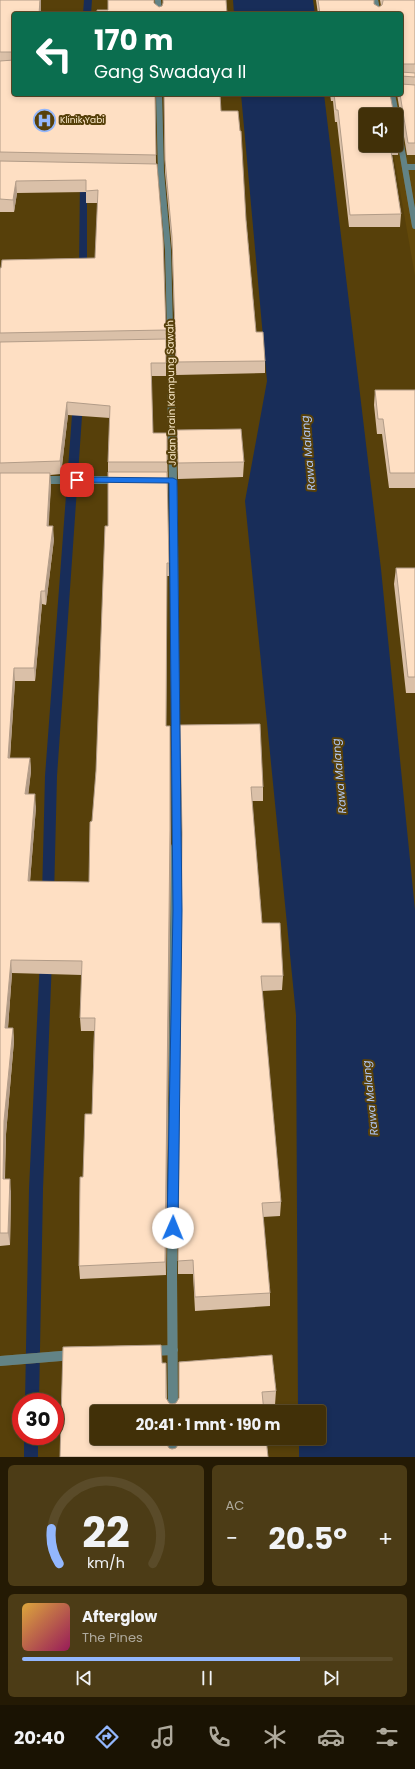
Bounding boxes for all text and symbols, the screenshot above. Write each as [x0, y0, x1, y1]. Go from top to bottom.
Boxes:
text: 170 m [94, 21, 173, 60]
icon: left [28, 28, 80, 80]
text: Gang Swadaya II [94, 59, 246, 84]
hospital icon: Klinik Yabi [32, 107, 58, 133]
map controls [359, 108, 403, 152]
button: sound [359, 108, 403, 152]
place label: Klinik Yabi [60, 114, 104, 126]
street label: Jalan Drain Kampung Sawah [162, 320, 180, 466]
water label: Rawa Malang [297, 414, 319, 491]
pin [60, 463, 94, 497]
icon: arrive [66, 469, 88, 491]
water label: Rawa Malang [328, 737, 350, 814]
water label: Rawa Malang [358, 1059, 382, 1136]
position arrow [152, 1207, 194, 1249]
speed limit sign: 30 [12, 1393, 64, 1445]
text: 20:41 · 1 mnt · 190 m [136, 1414, 280, 1435]
text: AC [226, 1496, 244, 1515]
text: 22 [82, 1502, 130, 1561]
text: 20.5° [269, 1517, 347, 1560]
text: − [226, 1523, 238, 1554]
text: + [378, 1523, 393, 1554]
text: km/h [87, 1552, 125, 1572]
text: Afterglow [82, 1606, 157, 1627]
text: The Pines [82, 1628, 143, 1647]
icon: previous [73, 1667, 95, 1689]
icon: pause [196, 1667, 218, 1689]
icon: next [320, 1667, 342, 1689]
icon: directions [93, 1723, 121, 1751]
icon: music [149, 1723, 177, 1751]
icon: phone [205, 1723, 233, 1751]
icon: climate [261, 1723, 289, 1751]
icon: car [317, 1723, 345, 1751]
icon: filters [373, 1723, 401, 1751]
text: 20:40 [14, 1725, 65, 1750]

